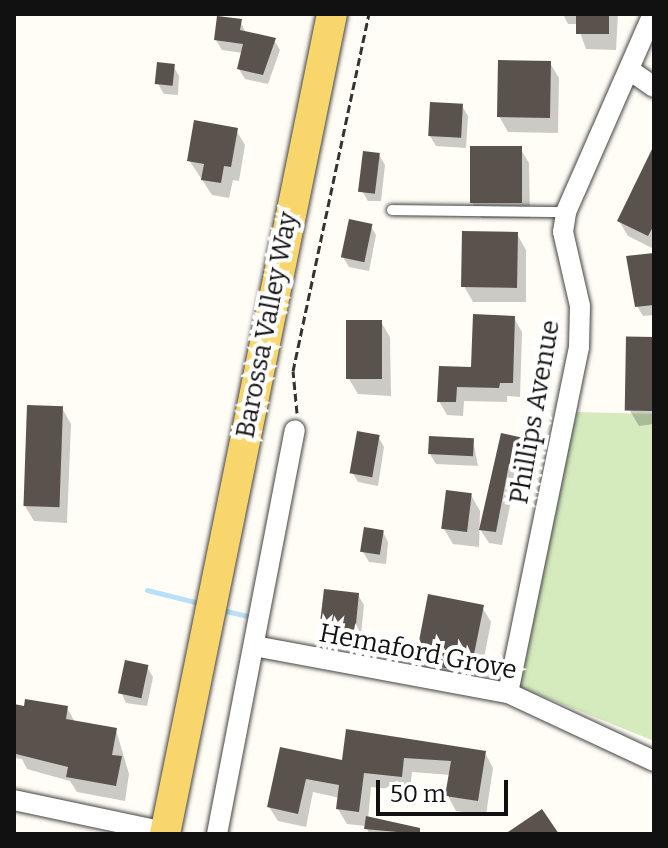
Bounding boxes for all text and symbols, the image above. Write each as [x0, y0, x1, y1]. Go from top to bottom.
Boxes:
street label: Barossa Valley Way [230, 209, 304, 441]
street label: Phillips Avenue [503, 318, 567, 506]
street label: Hemaford Grove [317, 618, 519, 686]
scale bar [380, 764, 512, 814]
text: 50 m [390, 780, 446, 808]

